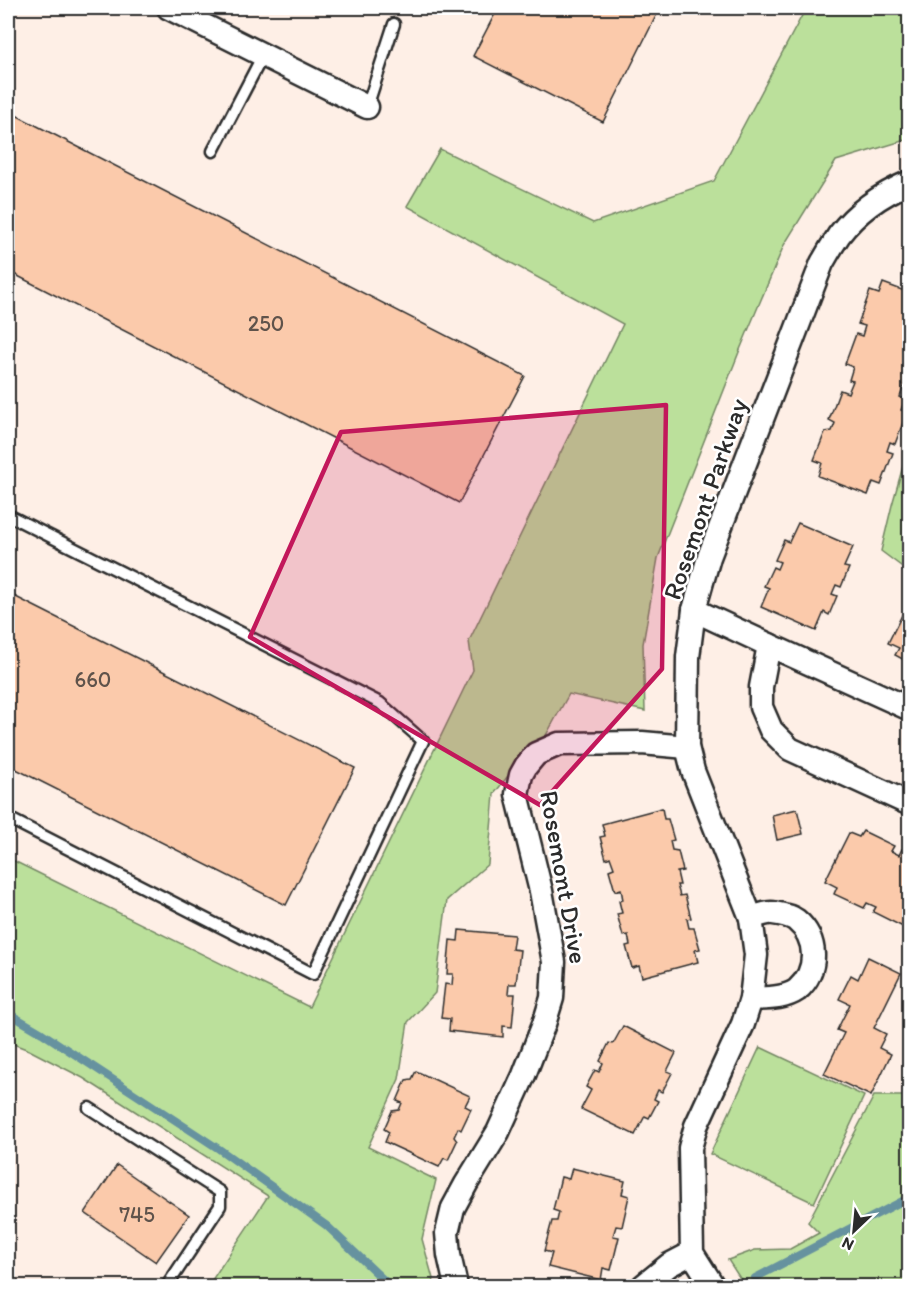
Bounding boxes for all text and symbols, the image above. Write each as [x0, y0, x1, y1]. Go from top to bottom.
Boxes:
house number: 250 [248, 310, 284, 337]
street label: Rosemont Parkway [656, 394, 754, 604]
house number: 660 [75, 666, 111, 693]
street label: Rosemont Drive [533, 788, 595, 966]
house number: 745 [119, 1201, 155, 1228]
north arrow [824, 1201, 884, 1261]
text: N [839, 1233, 857, 1255]

